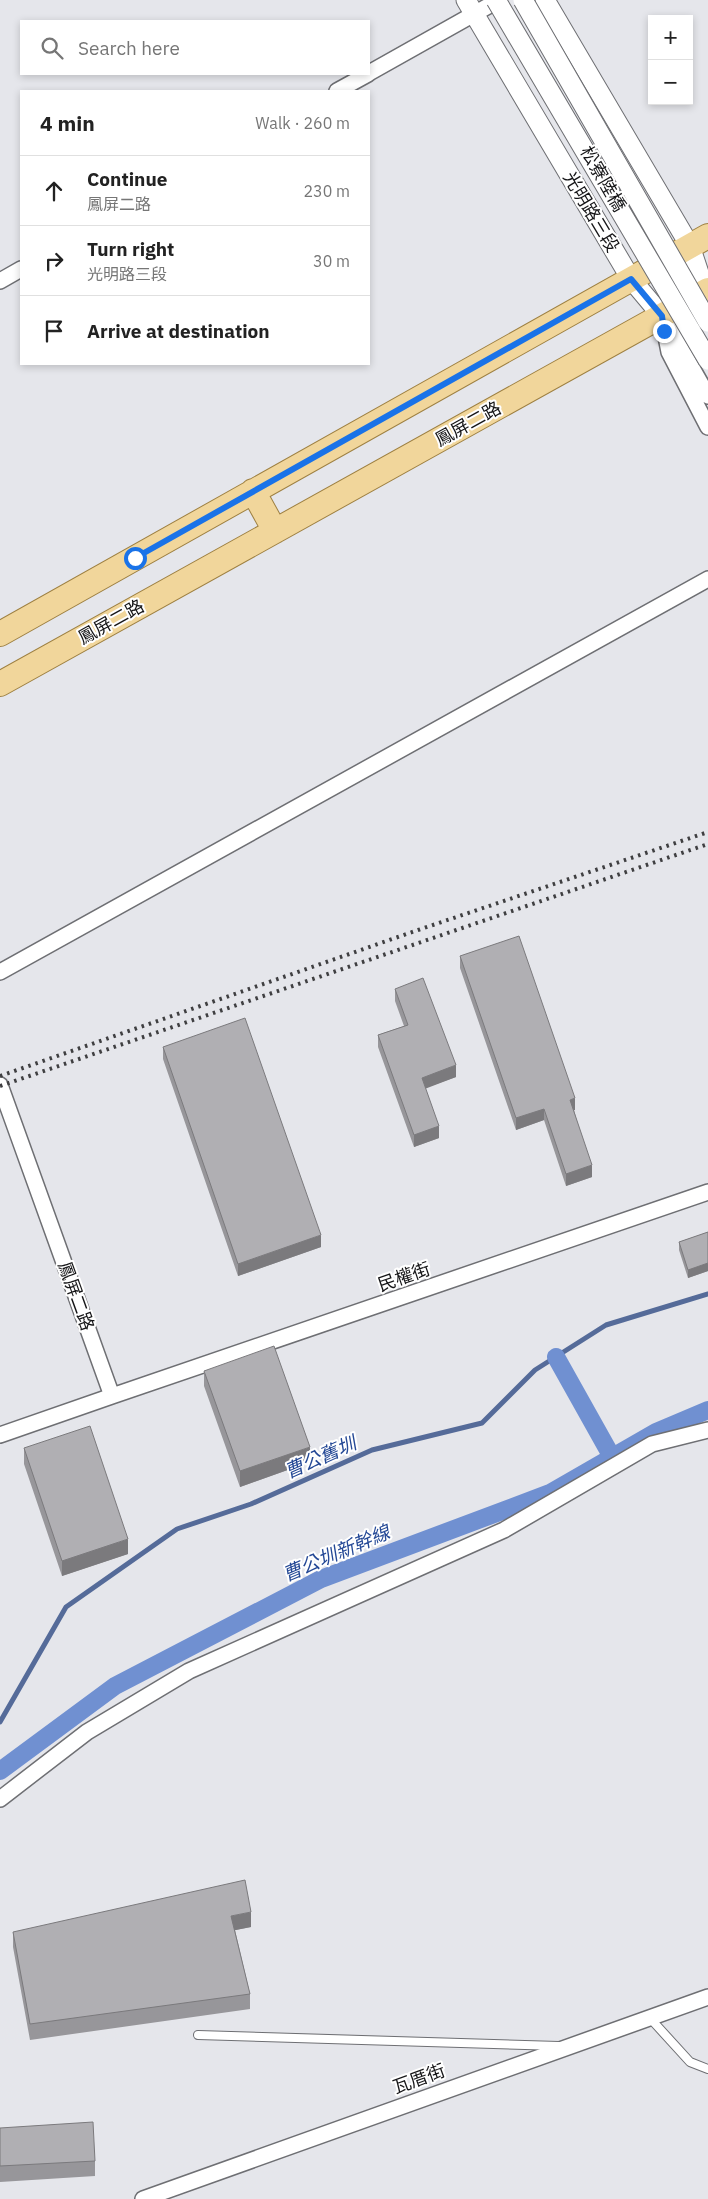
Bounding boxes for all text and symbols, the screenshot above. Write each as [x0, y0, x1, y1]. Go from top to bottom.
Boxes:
map controls [648, 15, 693, 105]
button: + [648, 15, 693, 60]
search box [20, 20, 370, 75]
icon: search [38, 34, 66, 62]
text: Search here [78, 36, 180, 60]
button: − [648, 60, 693, 105]
text: 4 min [40, 109, 95, 137]
text: Walk · 260 m [255, 113, 350, 133]
street label: 松寮陸橋 [575, 142, 631, 216]
text: Continue [87, 167, 167, 191]
street label: 光明路三段 [558, 167, 624, 256]
icon: ahead [40, 177, 68, 205]
text: 230 m [303, 181, 350, 201]
text: 鳳屏二路 [87, 194, 151, 214]
text: Turn right [87, 237, 174, 261]
icon: right [40, 247, 68, 275]
text: 30 m [313, 251, 350, 271]
text: 光明路三段 [87, 264, 167, 284]
icon: arrive [40, 317, 68, 345]
text: Arrive at destination [87, 319, 270, 343]
route end [653, 320, 676, 343]
street label: 鳳屏二路 [431, 396, 505, 451]
route start [124, 547, 147, 570]
street label: 鳳屏二路 [74, 594, 148, 649]
street label: 民權街 [375, 1257, 433, 1296]
street label: 鳳屏二路 [53, 1258, 100, 1334]
water label: 曹公舊圳 [280, 1429, 362, 1483]
water label: 曹公圳新幹線 [279, 1519, 395, 1586]
street label: 瓦厝街 [390, 2058, 448, 2099]

